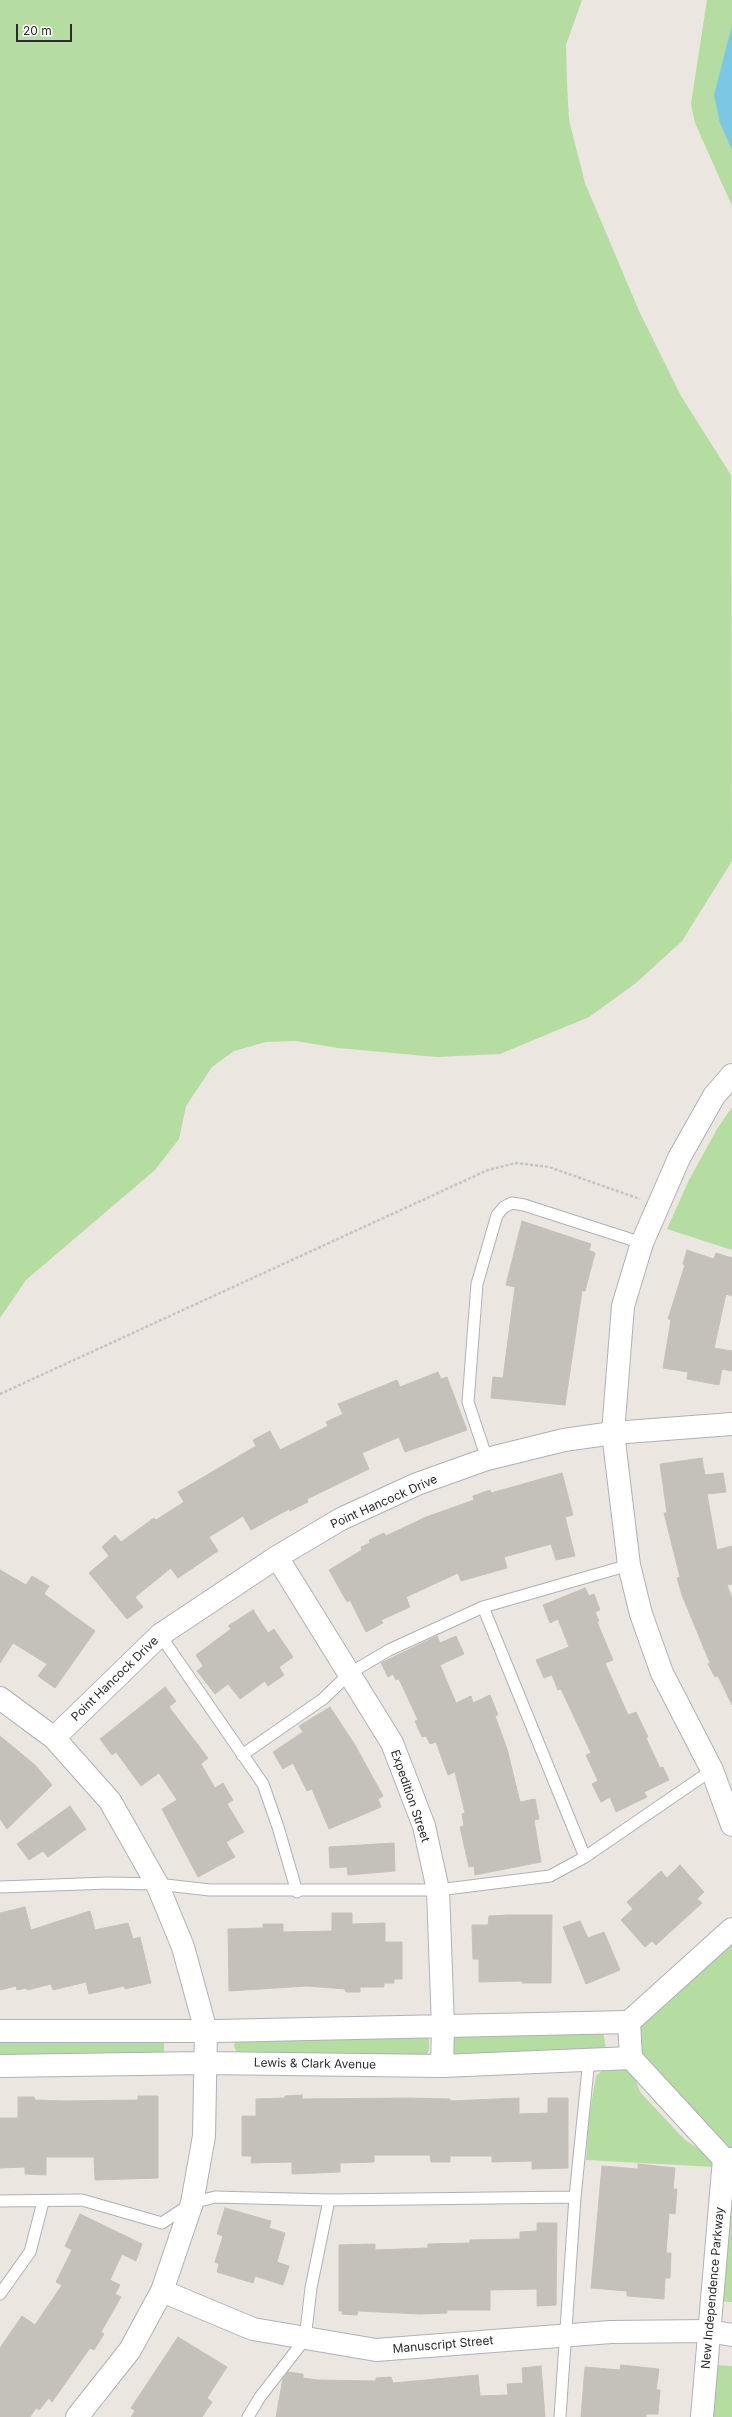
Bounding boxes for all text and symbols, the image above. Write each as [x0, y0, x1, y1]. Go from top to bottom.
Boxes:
scale bar [18, 16, 74, 42]
text: 20 m [23, 23, 52, 38]
street label: Point Hancock Drive [328, 1472, 440, 1532]
street label: Point Hancock Drive [68, 1634, 162, 1724]
street label: Expedition Street [387, 1748, 433, 1844]
street label: Lewis & Clark Avenue [254, 2056, 376, 2072]
street label: New Independence Parkway [699, 2206, 727, 2370]
street label: Manuscript Street [392, 2333, 494, 2357]

